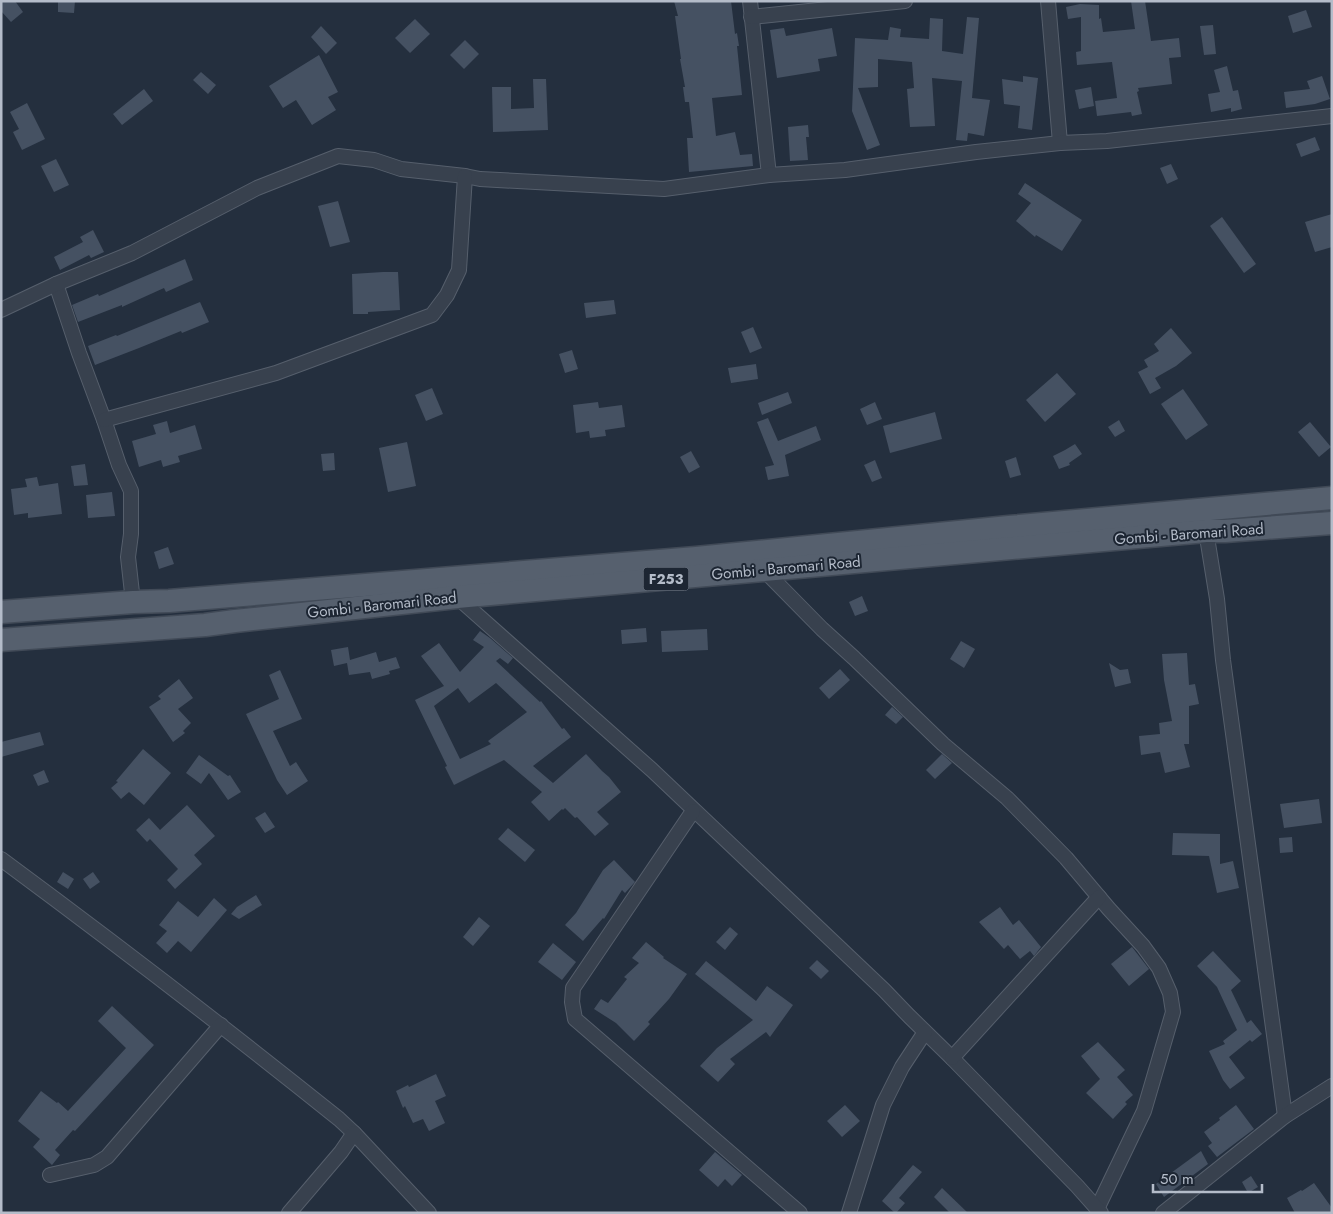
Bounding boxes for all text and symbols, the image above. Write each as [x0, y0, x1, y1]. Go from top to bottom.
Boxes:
street label: Gombi - Baromari Road [1114, 518, 1264, 550]
street label: Gombi - Baromari Road [711, 551, 861, 585]
road number: F253 [644, 568, 688, 590]
street label: Gombi - Baromari Road [306, 586, 458, 624]
scale bar [1153, 1162, 1262, 1194]
text: 50 m [1160, 1168, 1194, 1190]

